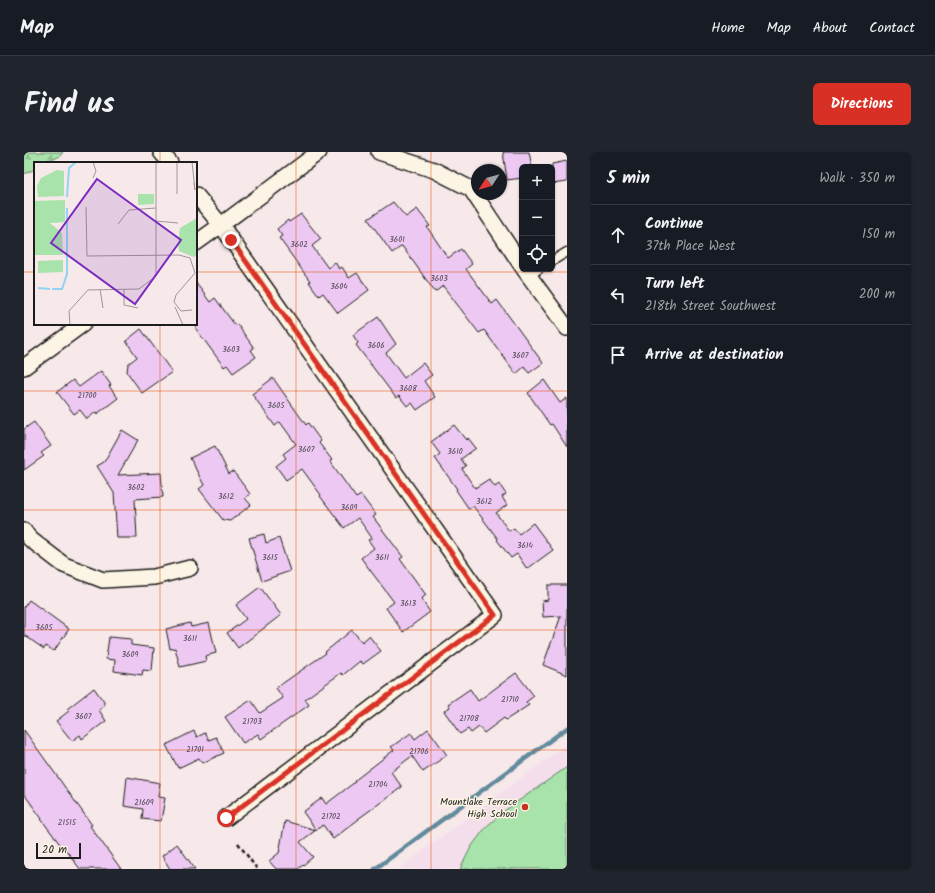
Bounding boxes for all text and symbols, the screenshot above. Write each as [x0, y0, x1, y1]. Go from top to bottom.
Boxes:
text: Map [20, 13, 54, 43]
text: Home [711, 17, 745, 39]
text: Map [767, 17, 791, 39]
text: About [813, 17, 847, 39]
text: Contact [869, 17, 915, 39]
text: Find us [24, 82, 115, 127]
button: Directions [813, 83, 911, 125]
inset map [34, 162, 197, 325]
north arrow [471, 164, 507, 200]
map controls [519, 164, 555, 272]
button: + [519, 164, 555, 200]
text: 5 min [607, 165, 650, 192]
text: Walk · 350 m [819, 168, 895, 189]
button: − [519, 200, 555, 236]
text: Continue [645, 212, 703, 236]
icon: ahead [607, 224, 629, 246]
text: 150 m [862, 224, 895, 245]
route end [222, 231, 240, 249]
house number: 3601 [389, 233, 405, 246]
button: locate [519, 236, 555, 272]
text: 37th Place West [645, 236, 735, 257]
house number: 3602 [290, 238, 308, 251]
house number: 3603 [430, 272, 448, 285]
text: Turn left [645, 272, 705, 296]
house number: 3604 [330, 280, 348, 293]
icon: left [607, 284, 629, 306]
text: 200 m [859, 284, 895, 305]
text: 218th Street Southwest [645, 296, 776, 317]
house number: 3606 [367, 339, 385, 352]
house number: 3603 [222, 343, 240, 356]
text: Arrive at destination [645, 343, 784, 367]
icon: arrive [607, 344, 629, 366]
house number: 3607 [512, 349, 529, 362]
house number: 3608 [399, 382, 417, 395]
house number: 21700 [78, 389, 96, 402]
house number: 3605 [267, 399, 285, 412]
house number: 3607 [298, 443, 315, 456]
house number: 3610 [447, 445, 463, 458]
house number: 3602 [127, 481, 145, 494]
house number: 3612 [218, 490, 234, 503]
house number: 3612 [476, 495, 492, 508]
house number: 3609 [341, 501, 358, 514]
house number: 3614 [517, 539, 534, 552]
house number: 3615 [262, 551, 279, 564]
house number: 3611 [375, 551, 390, 564]
house number: 3613 [400, 597, 416, 610]
house number: 3605 [35, 621, 53, 634]
house number: 3611 [183, 632, 198, 645]
house number: 3609 [122, 648, 139, 661]
house number: 21710 [501, 693, 519, 706]
house number: 3607 [75, 710, 92, 723]
house number: 21708 [459, 712, 479, 725]
house number: 21703 [242, 715, 262, 728]
house number: 21701 [186, 743, 204, 756]
house number: 21706 [409, 745, 429, 758]
house number: 21704 [368, 778, 388, 791]
place label: Mountlake Terrace High School [440, 794, 518, 822]
house number: 21609 [134, 796, 154, 809]
marker: Mountlake Terrace High School [520, 802, 530, 812]
route start [217, 809, 235, 827]
house number: 21702 [321, 810, 341, 823]
house number: 21515 [58, 816, 77, 829]
scale bar [36, 841, 81, 860]
text: 20 m [42, 841, 67, 859]

